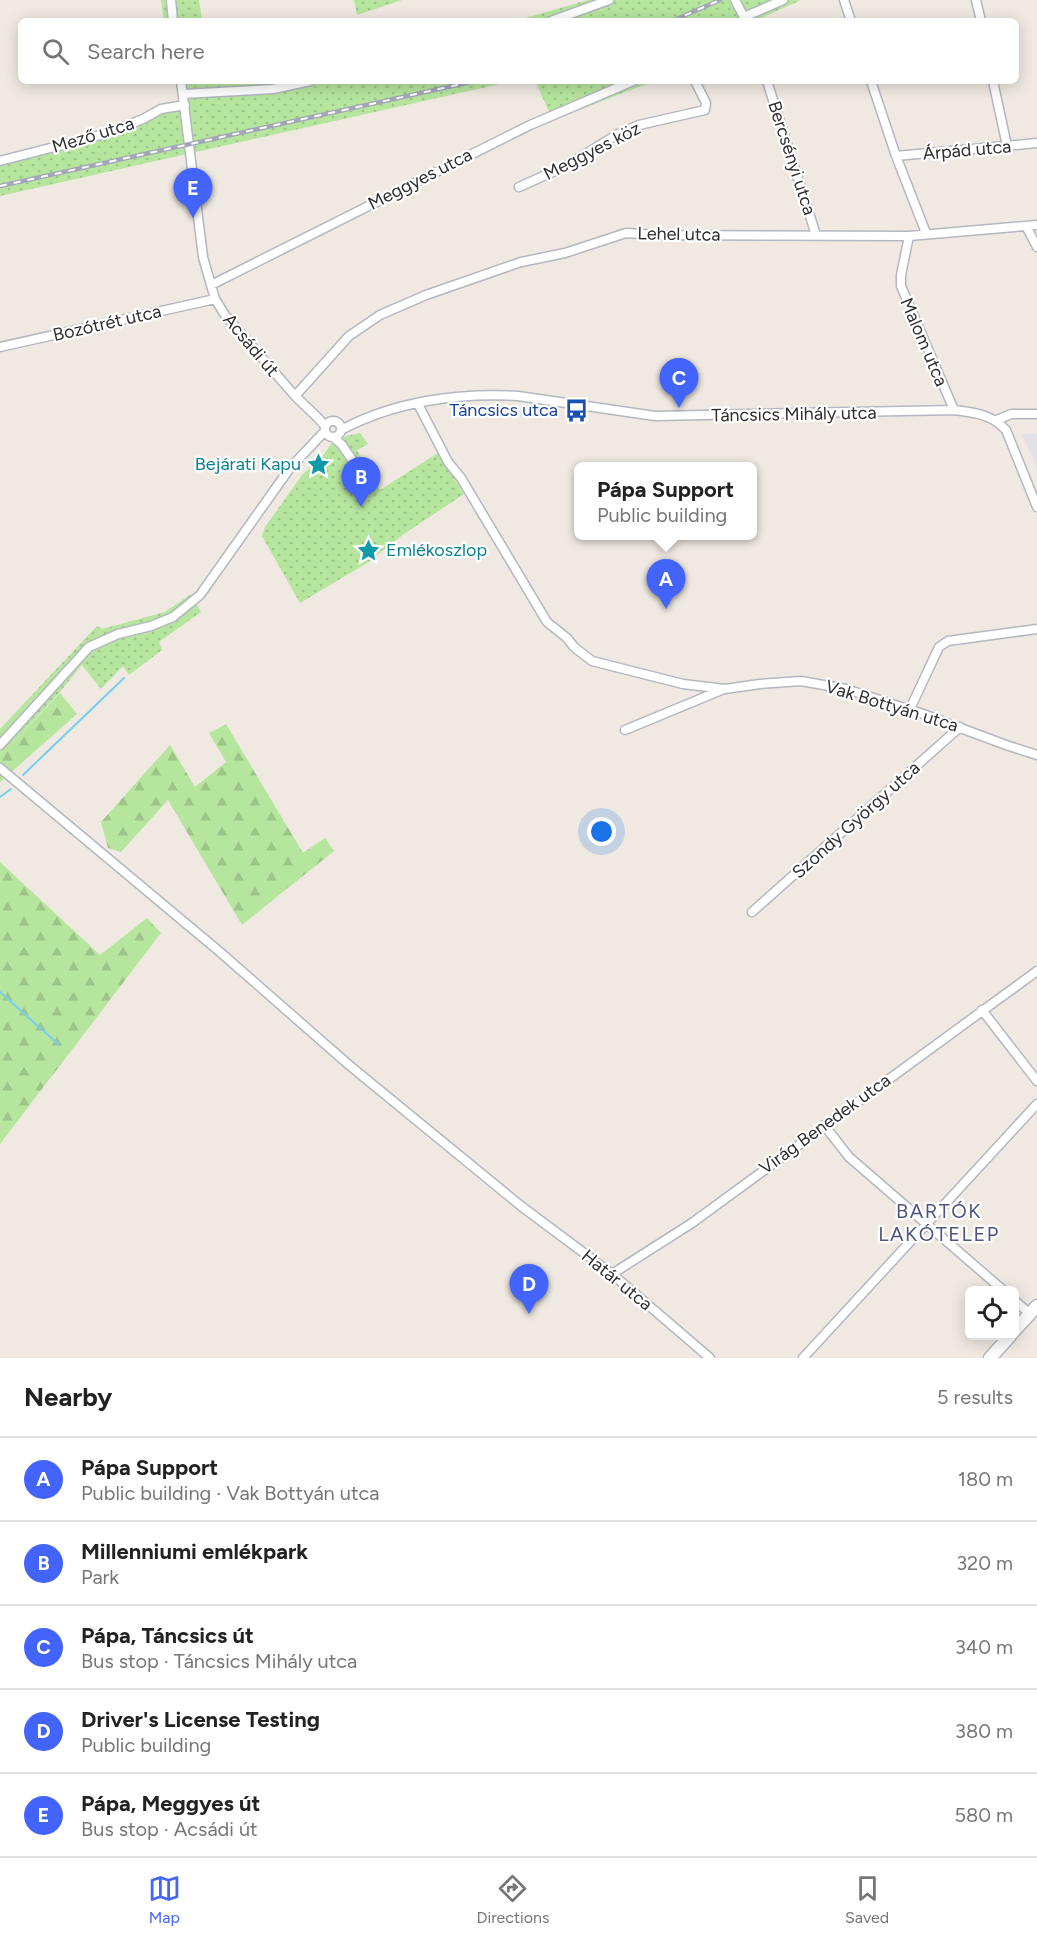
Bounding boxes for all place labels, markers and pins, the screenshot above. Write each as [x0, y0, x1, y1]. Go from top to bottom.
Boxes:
pin: E [174, 168, 212, 218]
pin: C [660, 358, 698, 408]
bus stop icon: Táncsics utca [563, 397, 589, 423]
place label: Táncsics utca [449, 399, 558, 421]
place icon: Bejárati Kapu [306, 451, 332, 477]
place label: Bejárati Kapu [195, 453, 301, 475]
pin: B [342, 458, 380, 507]
place icon: Emlékoszlop [355, 537, 381, 563]
place label: Emlékoszlop [386, 539, 487, 561]
pin: A [646, 560, 686, 609]
pin: D [510, 1264, 548, 1314]

